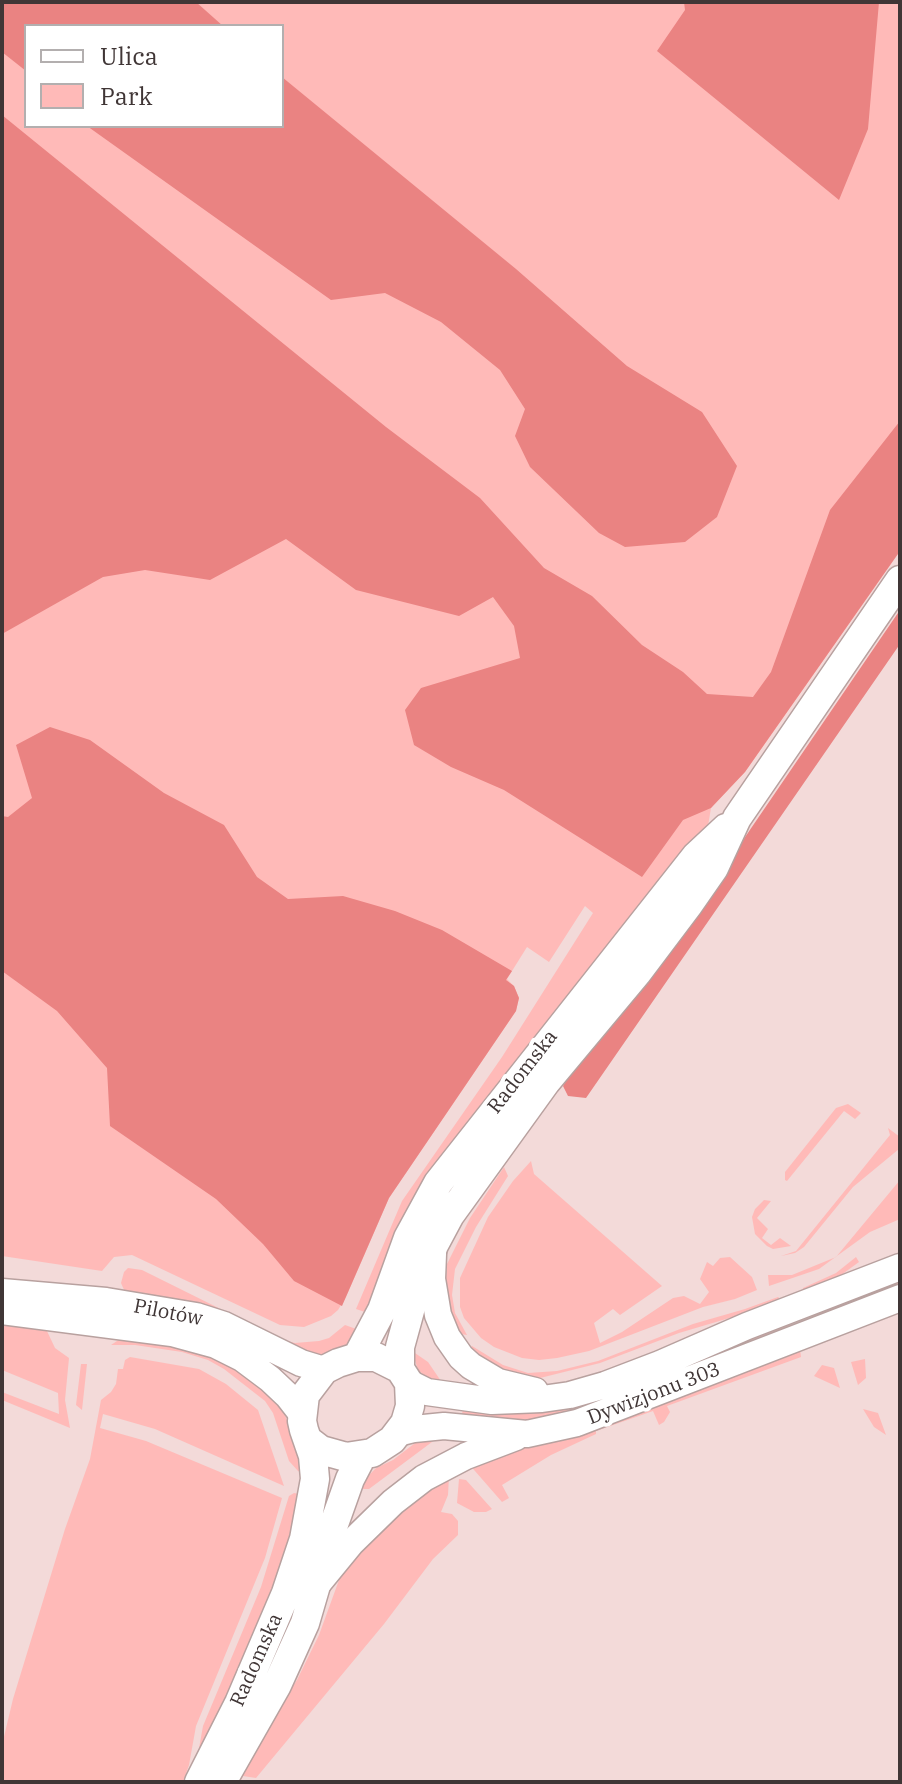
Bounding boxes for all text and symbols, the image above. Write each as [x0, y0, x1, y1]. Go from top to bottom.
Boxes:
legend [24, 24, 284, 128]
text: Ulica [100, 40, 158, 72]
text: Park [100, 80, 152, 112]
street label: Radomska [483, 1026, 563, 1118]
street label: Pilotów [131, 1295, 205, 1331]
street label: Dywizjonu 303 [584, 1358, 724, 1430]
street label: Radomska [226, 1610, 288, 1710]

